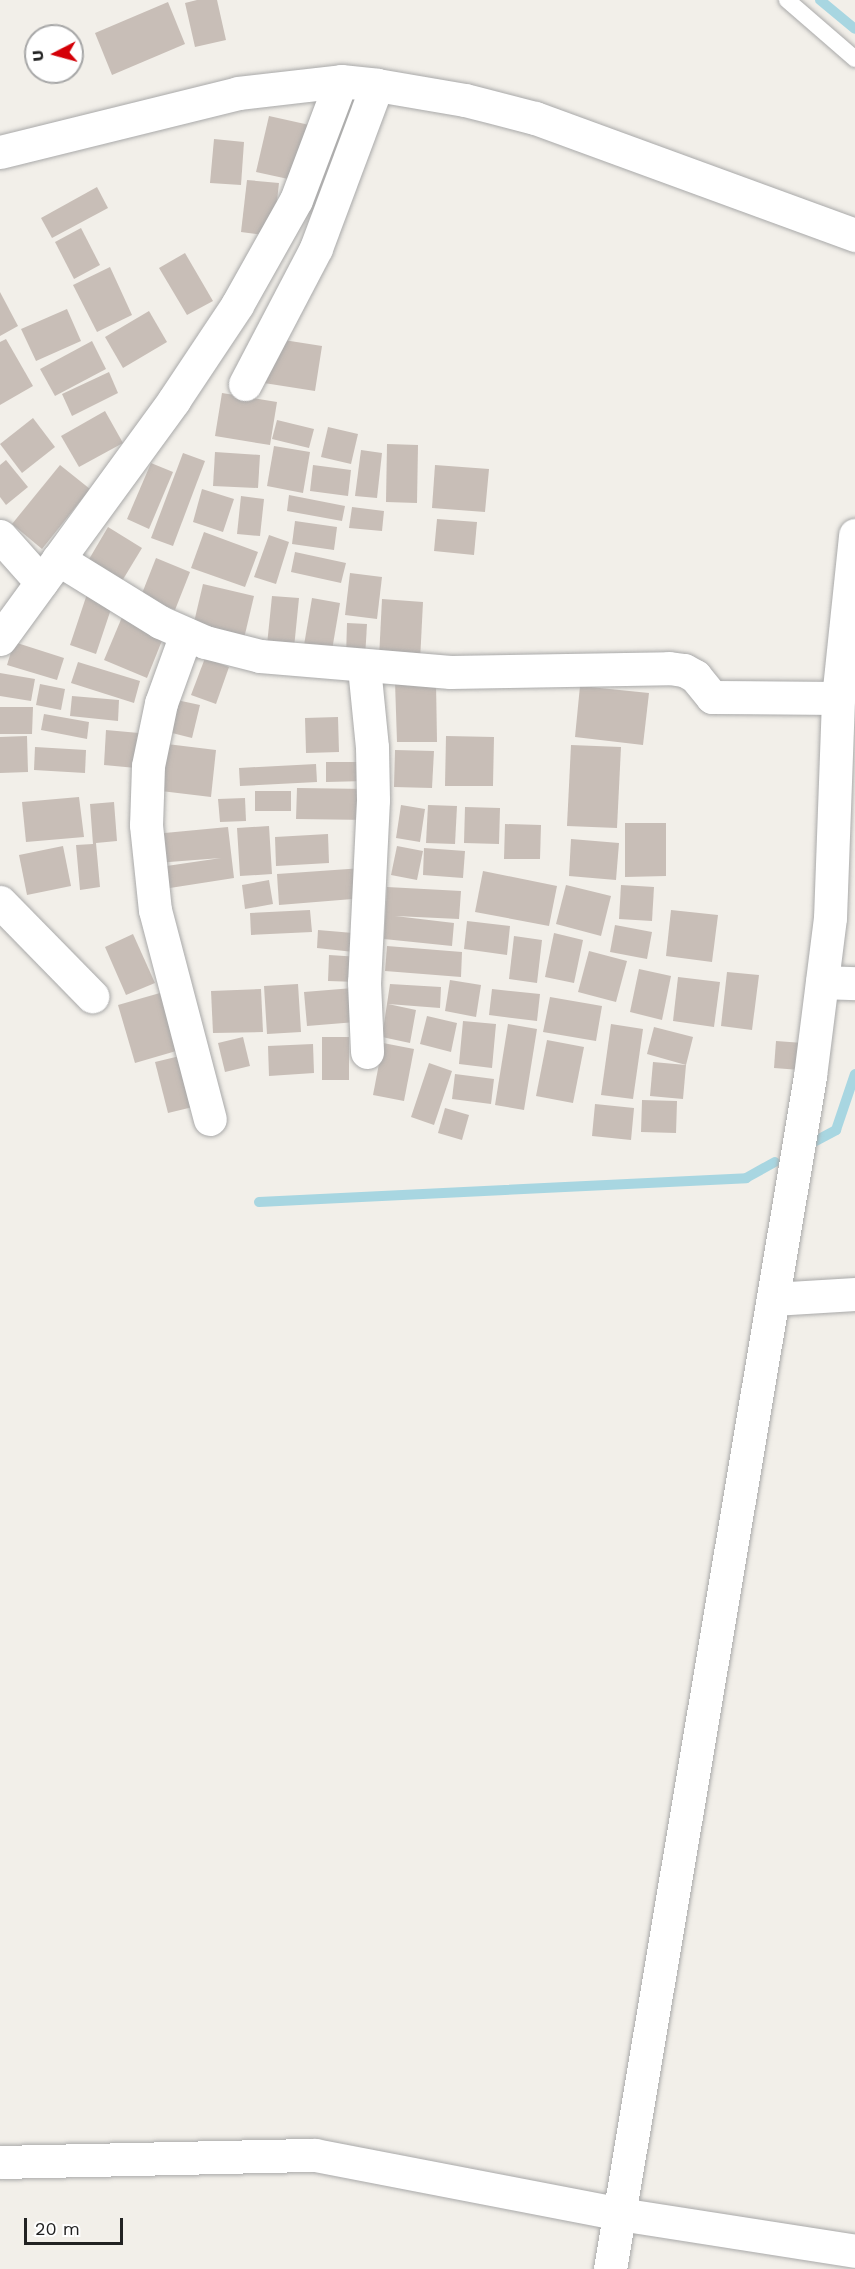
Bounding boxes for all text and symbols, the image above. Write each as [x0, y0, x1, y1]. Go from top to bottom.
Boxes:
north arrow [24, 24, 84, 84]
text: U [28, 49, 48, 62]
scale bar [27, 2206, 126, 2244]
text: 20 m [35, 2218, 80, 2239]

